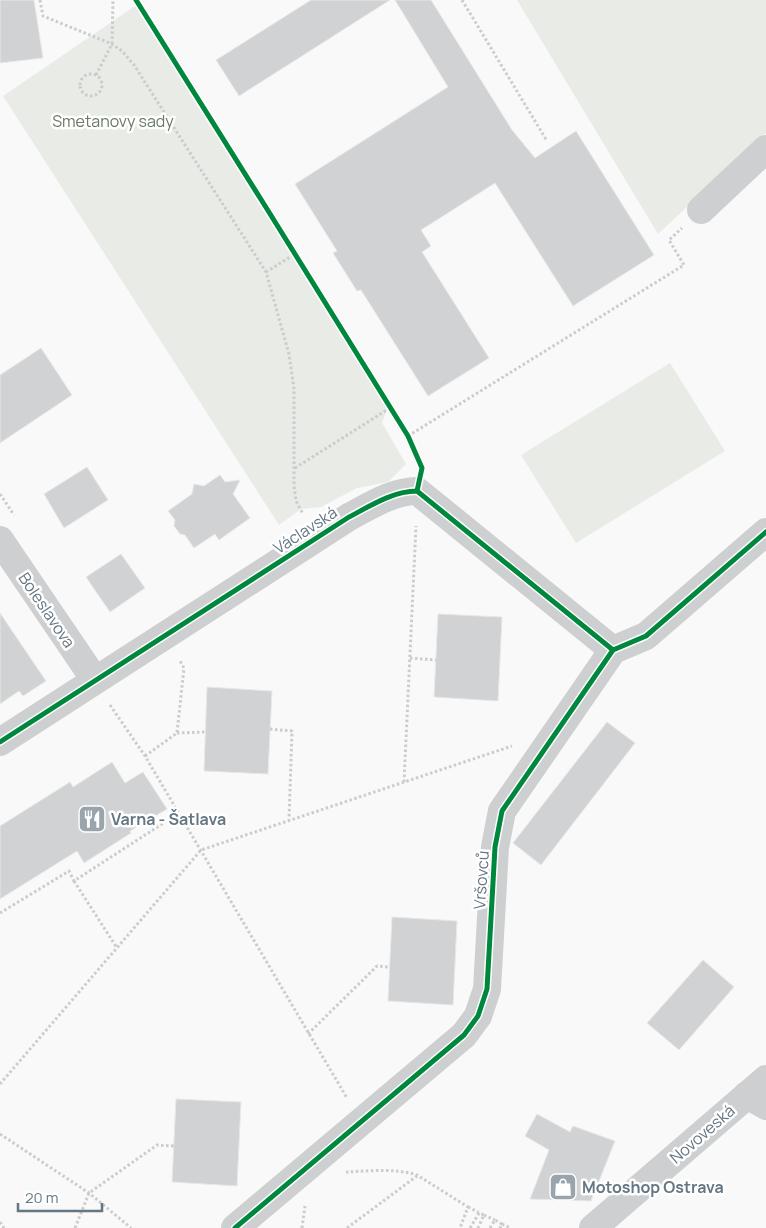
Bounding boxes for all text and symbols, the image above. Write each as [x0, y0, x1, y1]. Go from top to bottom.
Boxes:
park label: Smetanovy sady [52, 110, 174, 132]
street label: Václavská [269, 501, 341, 559]
street label: Boleslavova [14, 568, 80, 652]
restaurant icon: Varna - Šatlava [77, 804, 107, 834]
place label: Varna - Šatlava [111, 808, 226, 830]
street label: Vršovců [468, 850, 494, 910]
street label: Novoveská [665, 1100, 739, 1168]
shop icon: Motoshop Ostrava [548, 1172, 578, 1202]
place label: Motoshop Ostrava [582, 1176, 724, 1198]
scale bar [18, 1180, 101, 1212]
text: 20 m [25, 1187, 58, 1208]

